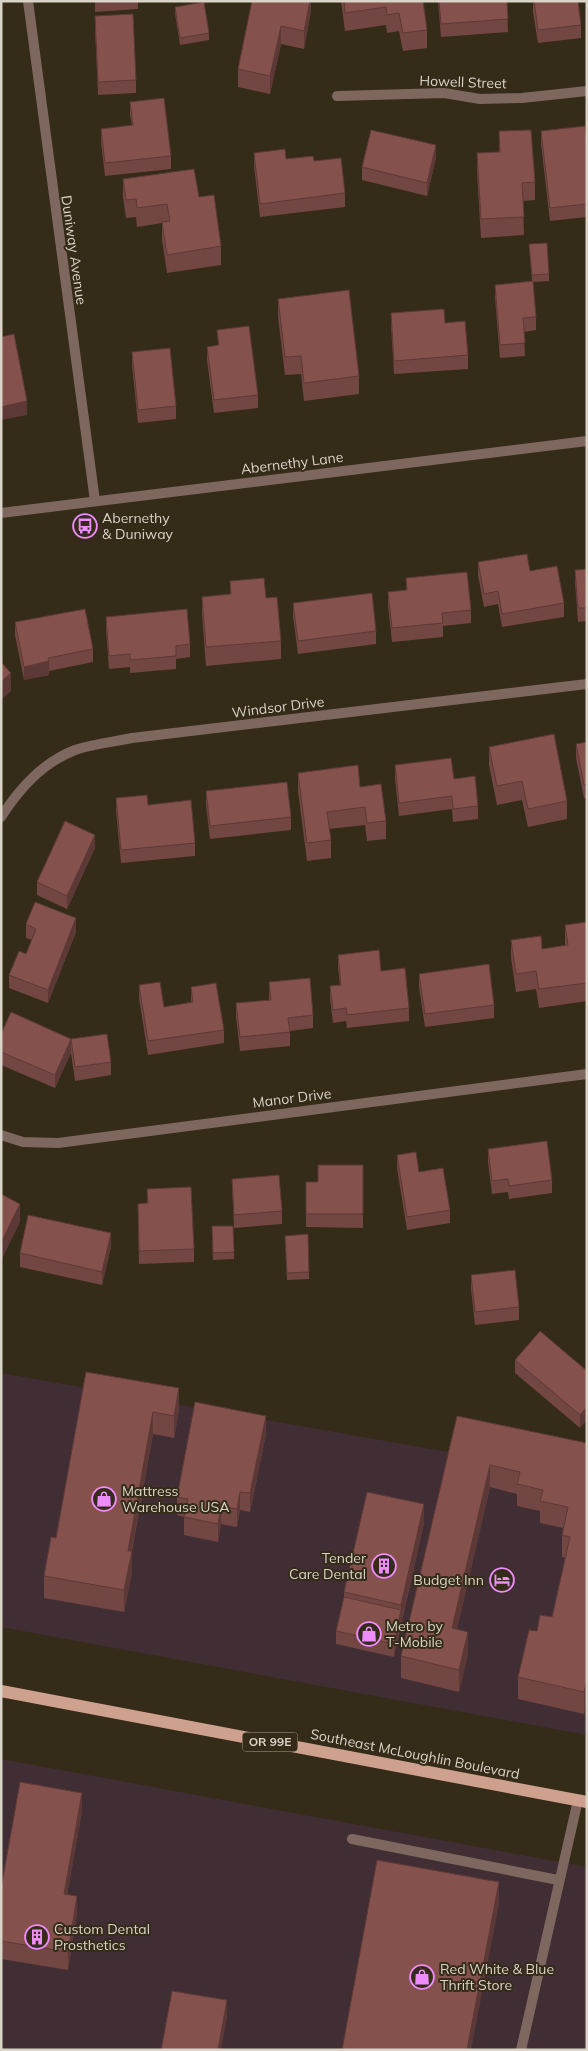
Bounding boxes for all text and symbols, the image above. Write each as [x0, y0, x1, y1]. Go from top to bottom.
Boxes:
street label: Howell Street [419, 71, 507, 93]
street label: Duniway Avenue [57, 194, 91, 306]
street label: Abernethy Lane [240, 448, 344, 478]
place label: Abernethy & Duniway [102, 509, 173, 543]
bus stop icon: Abernethy & Duniway [72, 513, 98, 539]
street label: Windsor Drive [231, 692, 325, 722]
street label: Manor Drive [252, 1084, 332, 1112]
place label: Mattress Warehouse USA [122, 1482, 230, 1516]
shop icon: Mattress Warehouse USA [91, 1486, 117, 1512]
place label: Tender Care Dental [289, 1549, 367, 1583]
building icon: Tender Care Dental [371, 1553, 397, 1579]
hotel icon: Budget Inn [489, 1567, 515, 1593]
place label: Budget Inn [413, 1571, 484, 1589]
place label: Metro by T-Mobile [386, 1617, 443, 1651]
shop icon: Metro by T-Mobile [356, 1621, 382, 1647]
street label: Southeast McLoughlin Boulevard [309, 1725, 521, 1783]
road number: OR 99E [242, 1732, 298, 1751]
place label: Custom Dental Prosthetics [54, 1920, 150, 1954]
building icon: Custom Dental Prosthetics [24, 1924, 50, 1950]
place label: Red White & Blue Thrift Store [440, 1960, 554, 1994]
shop icon: Red White & Blue Thrift Store [409, 1964, 435, 1990]

